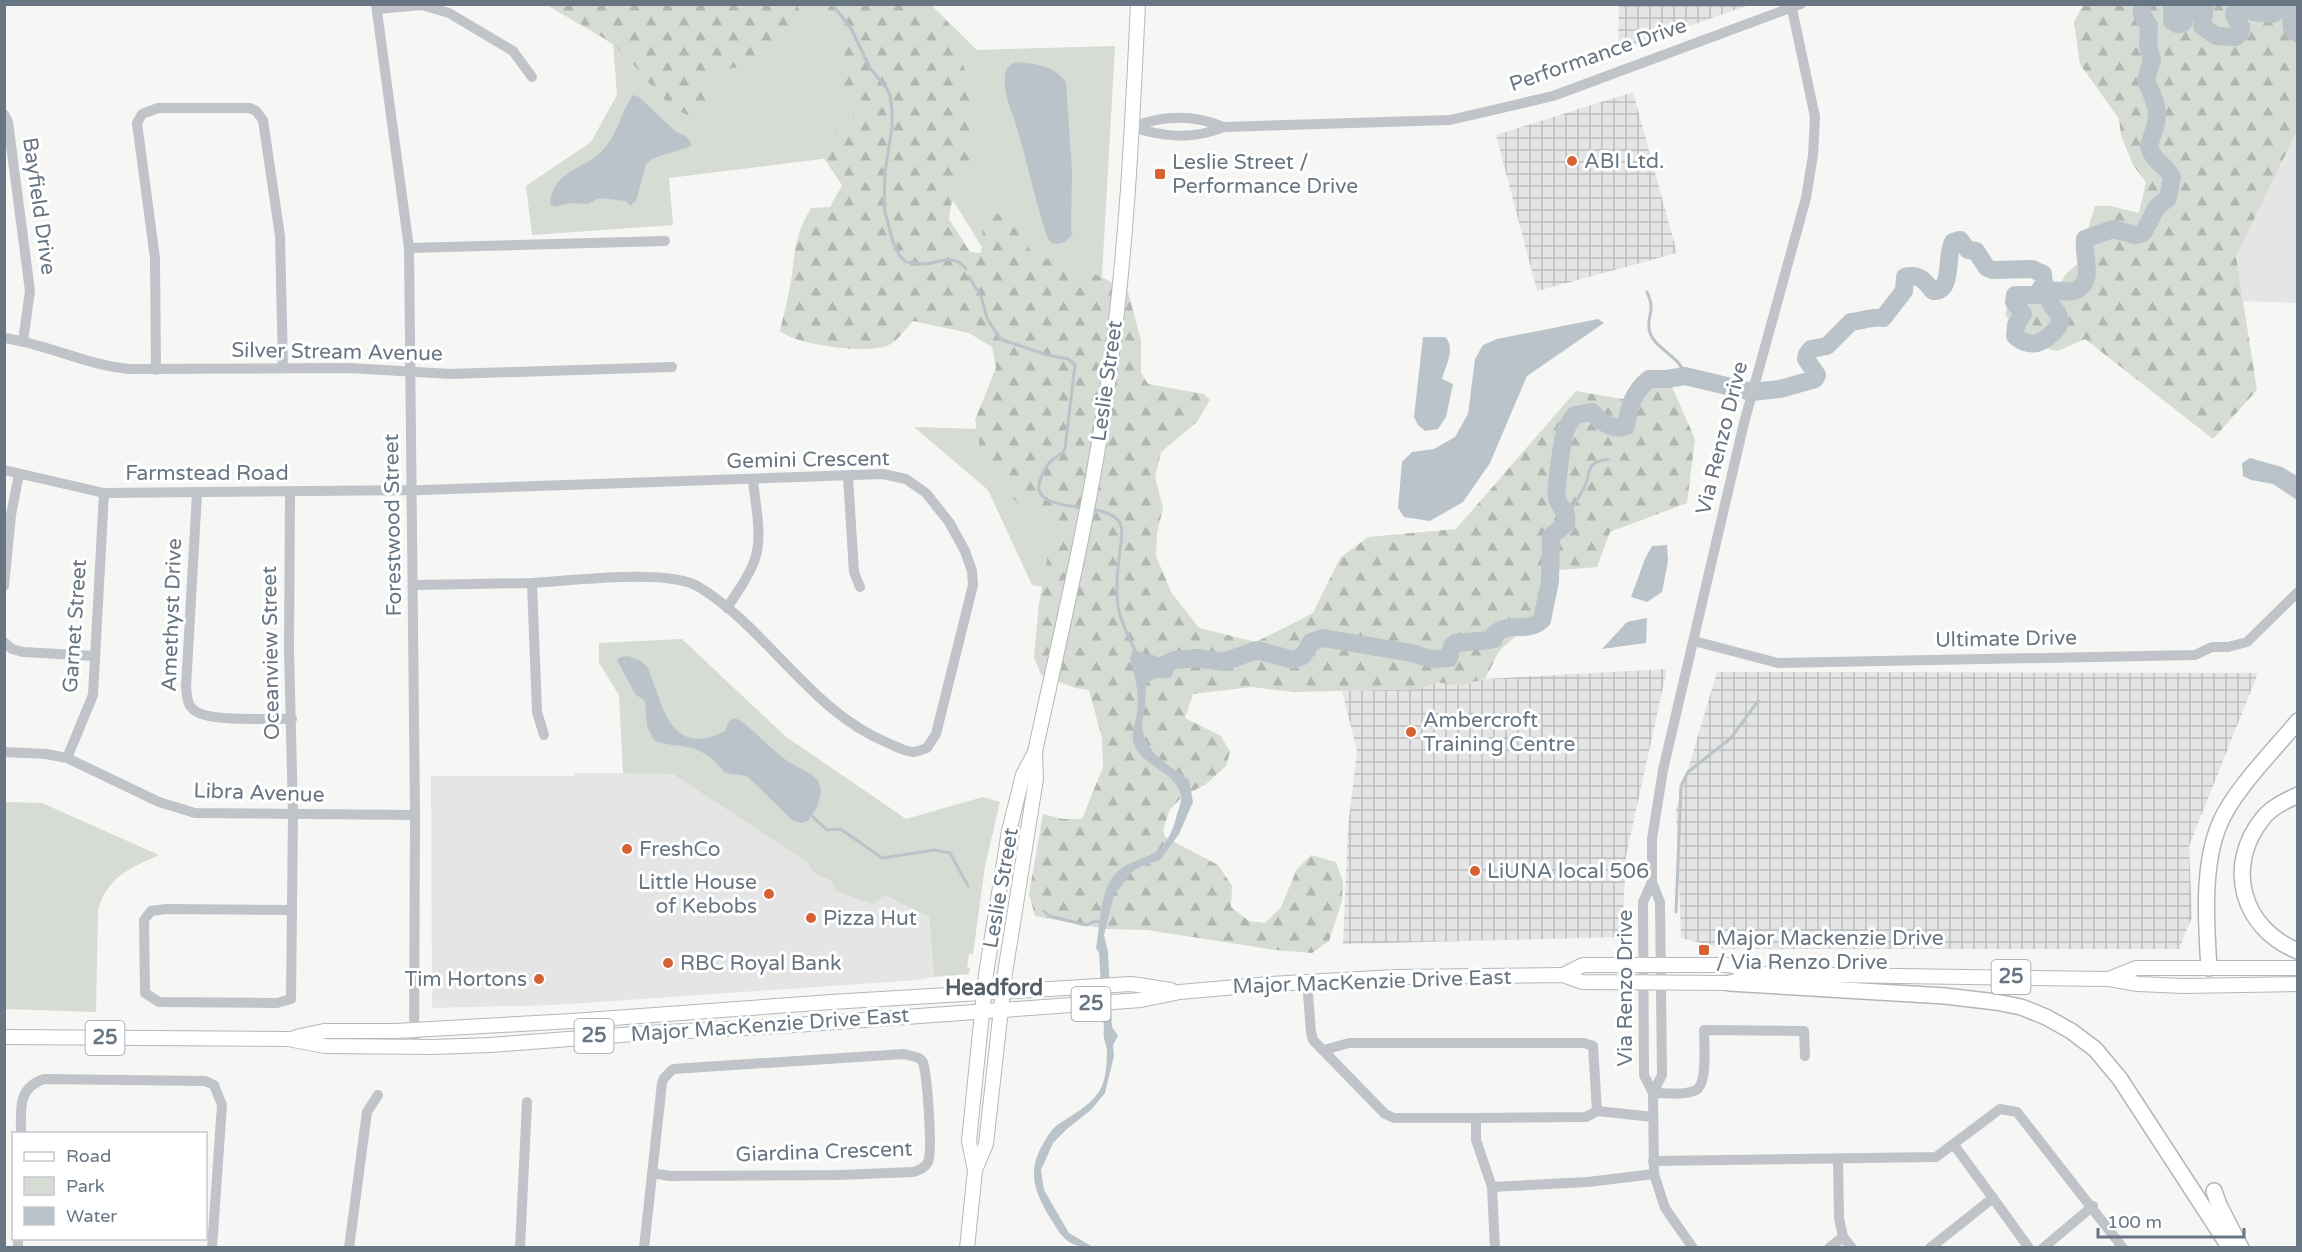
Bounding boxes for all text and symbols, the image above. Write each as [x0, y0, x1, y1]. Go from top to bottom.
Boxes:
street label: Performance Drive [1506, 13, 1690, 97]
street label: Bayfield Drive [17, 136, 61, 276]
place label: ABI Ltd. [1584, 149, 1664, 174]
place label: Leslie Street / Performance Drive [1172, 150, 1358, 199]
marker: ABI Ltd. [1565, 154, 1579, 168]
marker: Leslie Street / Performance Drive [1153, 167, 1167, 181]
street label: Leslie Street [1086, 319, 1128, 443]
street label: Silver Stream Avenue [231, 338, 443, 366]
street label: Via Renzo Drive [1691, 359, 1753, 517]
street label: Forestwood Street [379, 433, 407, 617]
street label: Gemini Crescent [726, 446, 890, 474]
street label: Farmstead Road [125, 461, 289, 486]
street label: Amethyst Drive [157, 538, 187, 692]
street label: Garnet Street [58, 558, 92, 694]
street label: Oceanview Street [257, 566, 285, 740]
street label: Ultimate Drive [1935, 625, 2077, 653]
place label: Ambercroft Training Centre [1423, 708, 1576, 757]
marker: Ambercroft Training Centre [1404, 725, 1418, 739]
street label: Libra Avenue [193, 778, 325, 808]
street label: Leslie Street [978, 826, 1024, 950]
place label: FreshCo [639, 837, 721, 862]
marker: FreshCo [620, 842, 634, 856]
place label: LiUNA local 506 [1487, 859, 1649, 884]
marker: LiUNA local 506 [1468, 864, 1482, 878]
place label: Little House of Kebobs [638, 870, 757, 919]
marker: Little House of Kebobs [762, 887, 776, 901]
place label: Pizza Hut [823, 906, 917, 931]
street label: Via Renzo Drive [1613, 909, 1638, 1066]
marker: Pizza Hut [804, 911, 818, 925]
place label: Major Mackenzie Drive / Via Renzo Drive [1716, 926, 1944, 975]
marker: Major Mackenzie Drive / Via Renzo Drive [1697, 943, 1711, 957]
place label: RBC Royal Bank [680, 951, 841, 976]
marker: RBC Royal Bank [661, 956, 675, 970]
road number: 25 [1992, 960, 2030, 994]
street label: Major MacKenzie Drive East [1232, 965, 1512, 999]
place label: Tim Hortons [405, 967, 527, 992]
marker: Tim Hortons [532, 972, 546, 986]
district label: Headford [945, 975, 1043, 1001]
road number: 25 [1072, 987, 1110, 1021]
street label: Major MacKenzie Drive East [630, 1003, 910, 1047]
road number: 25 [574, 1019, 614, 1053]
road number: 25 [86, 1021, 124, 1055]
legend [12, 1132, 207, 1240]
street label: Giardina Crescent [735, 1136, 913, 1168]
text: Road [66, 1145, 111, 1167]
text: Park [66, 1175, 105, 1197]
scale bar [2098, 1201, 2244, 1239]
text: Water [66, 1205, 117, 1227]
text: 100 m [2107, 1211, 2162, 1233]

